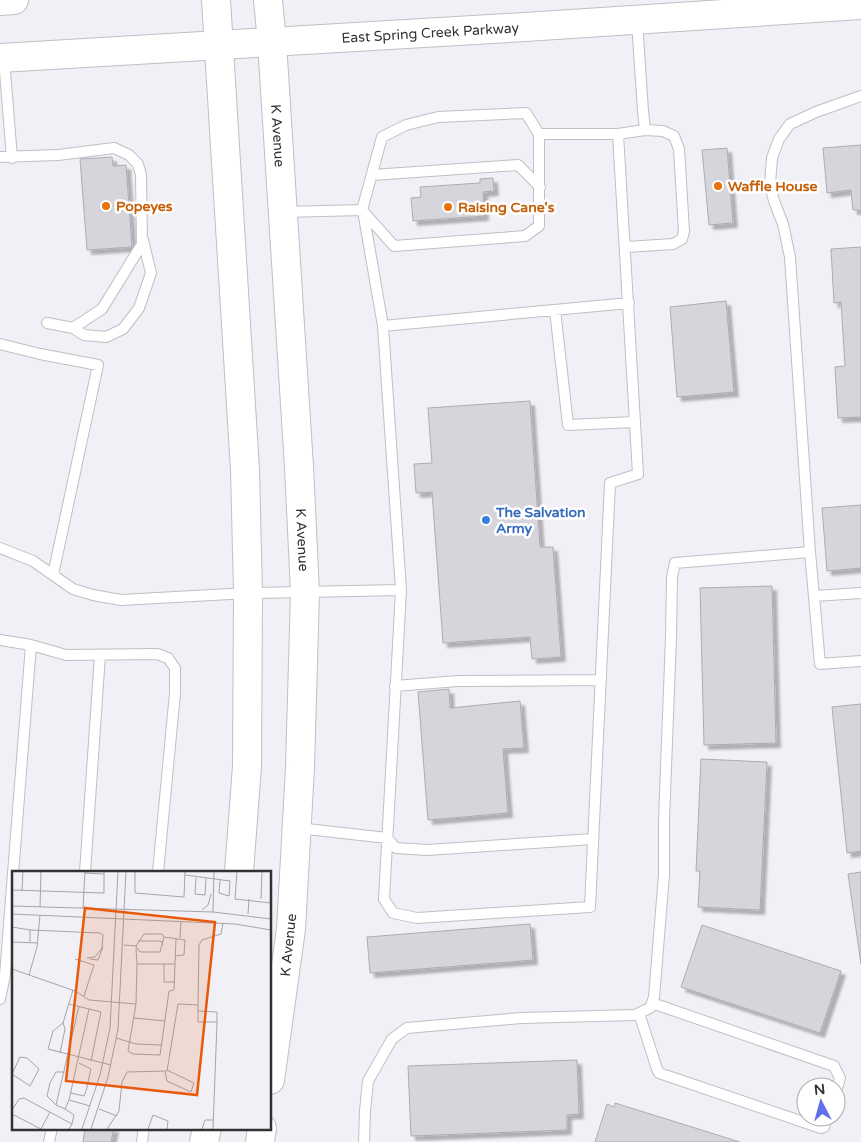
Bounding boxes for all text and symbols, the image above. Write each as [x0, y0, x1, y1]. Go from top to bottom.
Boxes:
street label: East Spring Creek Parkway [341, 19, 520, 47]
street label: K Avenue [267, 104, 288, 168]
place label: Waffle House [728, 178, 817, 195]
marker: Waffle House [712, 180, 724, 192]
place label: Popeyes [116, 198, 173, 215]
place label: Raising Cane's [458, 199, 555, 216]
marker: Popeyes [100, 200, 112, 212]
marker: Raising Cane's [442, 201, 454, 213]
place label: The Salvation Army [495, 504, 585, 537]
street label: K Avenue [292, 508, 312, 572]
marker: The Salvation Army [480, 514, 492, 526]
inset map [12, 871, 271, 1130]
street label: K Avenue [277, 913, 300, 977]
north arrow [796, 1077, 846, 1127]
text: N [813, 1081, 826, 1099]

